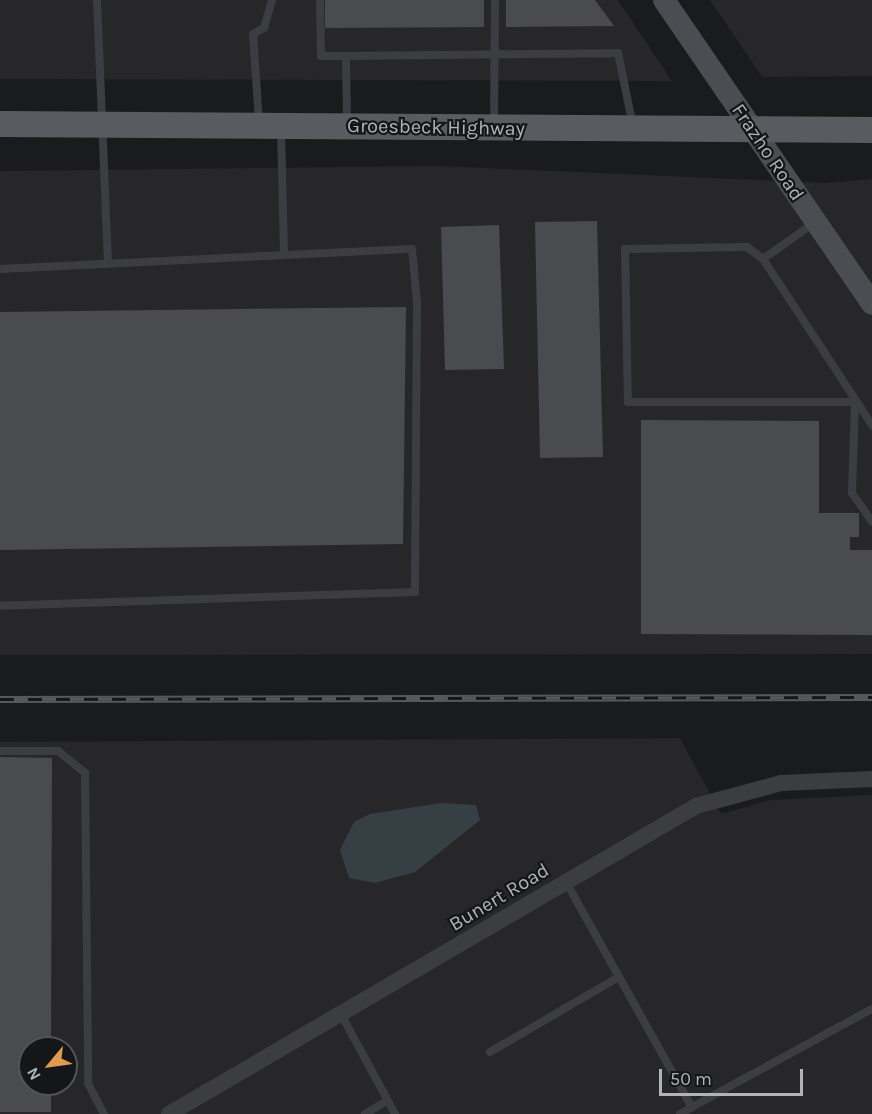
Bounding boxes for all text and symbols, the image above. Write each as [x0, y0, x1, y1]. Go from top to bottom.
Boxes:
street label: Frazho Road [727, 99, 809, 205]
street label: Groesbeck Highway [347, 113, 525, 141]
street label: Bunert Road [445, 858, 553, 936]
north arrow [18, 1036, 78, 1096]
scale bar [662, 1057, 806, 1095]
text: N [22, 1064, 45, 1084]
text: 50 m [670, 1068, 712, 1090]

